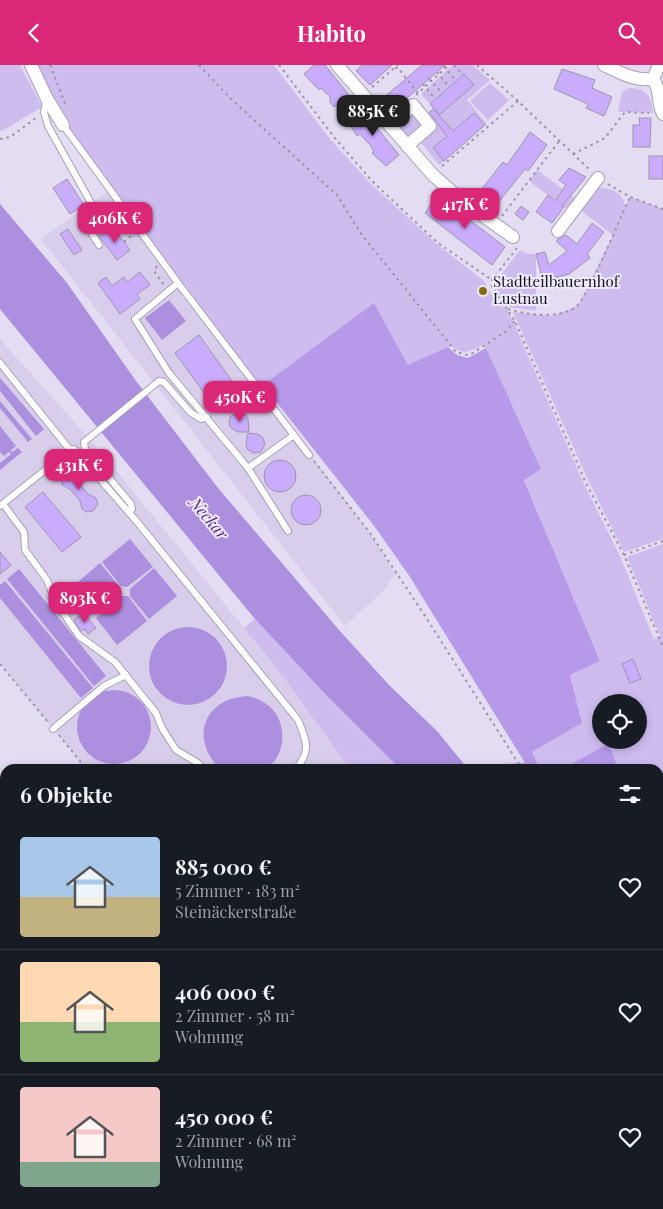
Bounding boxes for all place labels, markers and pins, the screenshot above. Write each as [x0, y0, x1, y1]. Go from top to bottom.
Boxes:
pin: 885K € [332, 95, 414, 137]
pin: 417K € [424, 187, 506, 230]
pin: 406K € [74, 201, 156, 244]
place label: Stadtteilbauernhof Lustnau [493, 271, 620, 308]
marker: Stadtteilbauernhof Lustnau [477, 285, 489, 297]
pin: 450K € [199, 381, 281, 423]
pin: 431K € [38, 449, 120, 491]
pin: 893K € [44, 581, 126, 624]

